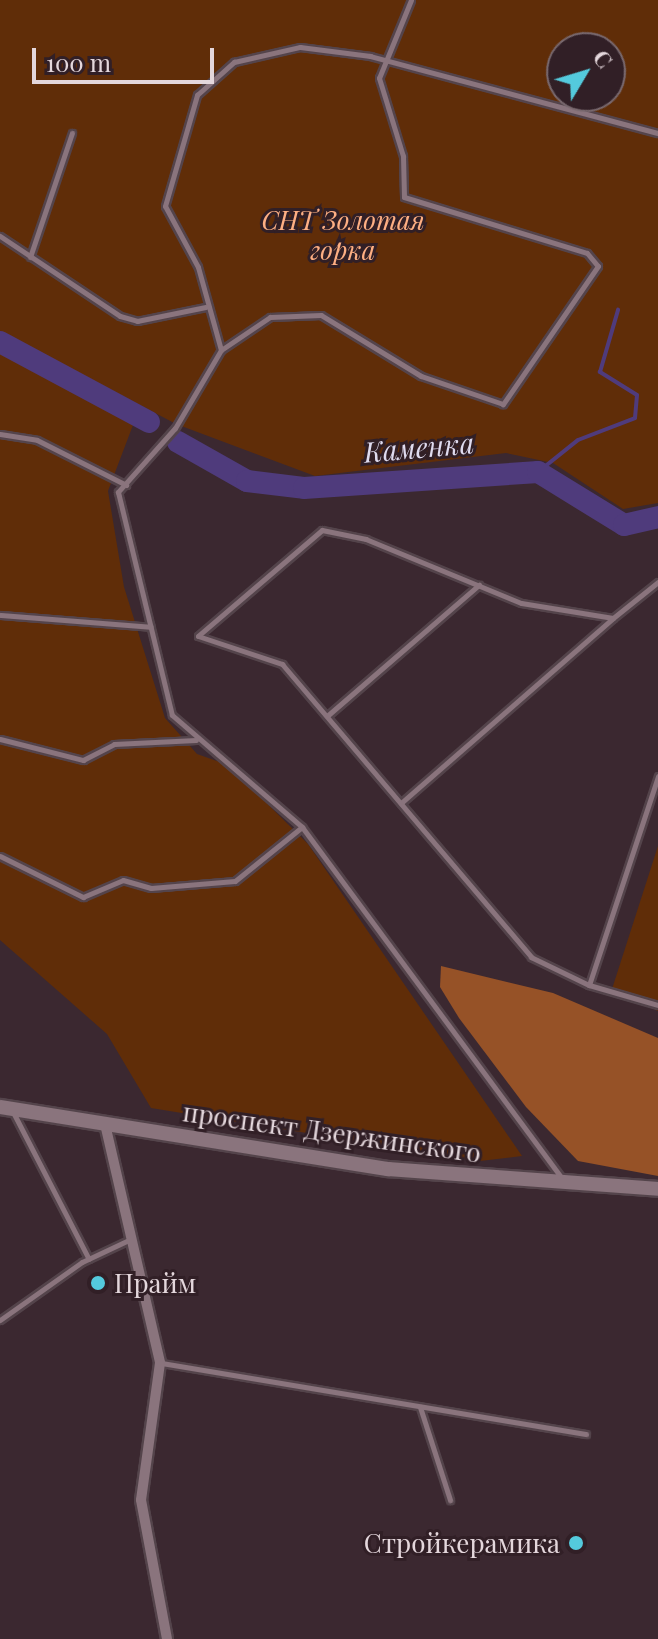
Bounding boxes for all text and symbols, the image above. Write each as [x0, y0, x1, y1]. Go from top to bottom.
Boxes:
scale bar [36, 32, 218, 82]
north arrow [546, 32, 626, 112]
text: С [587, 43, 620, 74]
text: 100 m [46, 46, 111, 78]
park label: СНТ Золотая горка [261, 204, 425, 266]
water label: Каменка [362, 425, 476, 469]
street label: проспект Дзержинского [181, 1096, 483, 1168]
place label: Прайм [114, 1267, 196, 1299]
marker: Прайм [89, 1274, 107, 1292]
place label: Стройкерамика [364, 1527, 560, 1559]
marker: Стройкерамика [567, 1534, 585, 1552]

